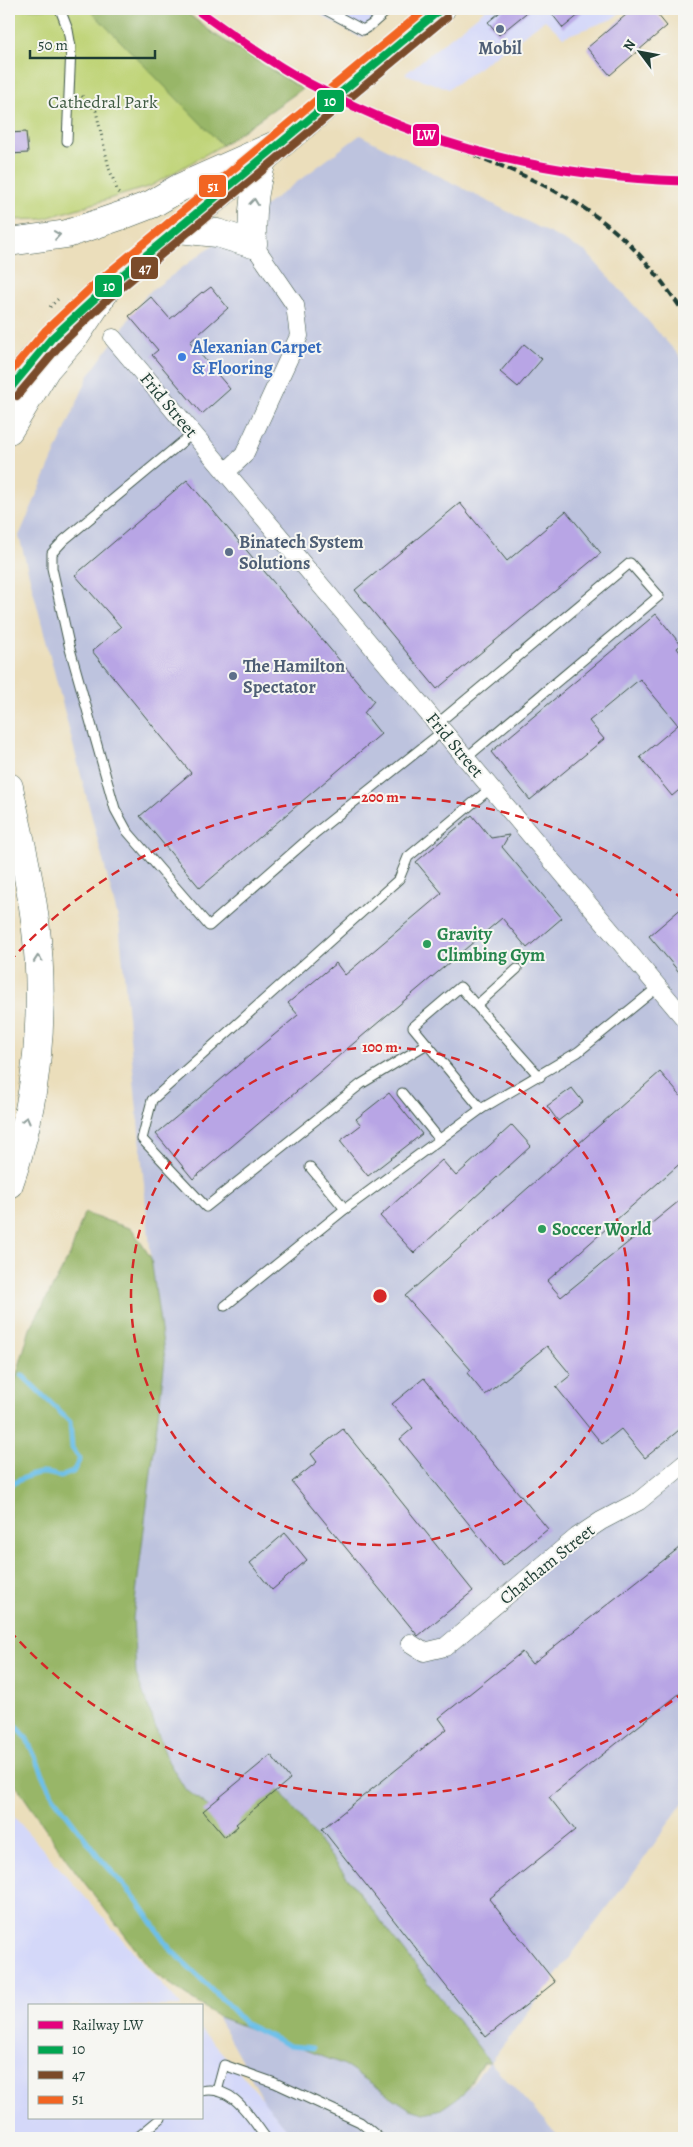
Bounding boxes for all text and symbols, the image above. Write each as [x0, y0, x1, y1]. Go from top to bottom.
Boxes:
marker: Mobil [494, 23, 506, 35]
scale bar [30, 28, 155, 60]
north arrow [616, 28, 666, 78]
text: 50 m [38, 35, 68, 55]
place label: Mobil [478, 36, 522, 60]
text: N [619, 36, 640, 55]
line badge: 10 [316, 89, 345, 113]
park label: Cathedral Park [48, 90, 158, 114]
text: 10 [324, 92, 336, 111]
line badge: LW [412, 123, 440, 147]
text: LW [416, 126, 437, 145]
line badge: 51 [198, 174, 227, 198]
text: 51 [208, 177, 219, 196]
one-way arrow [248, 198, 259, 206]
one-way arrow [53, 231, 61, 241]
line badge: 47 [130, 256, 159, 280]
text: 47 [139, 259, 151, 278]
line badge: 10 [94, 274, 123, 298]
text: 10 [103, 277, 115, 296]
place label: Alexanian Carpet & Flooring [191, 335, 322, 380]
marker: Alexanian Carpet & Flooring [176, 351, 188, 363]
street label: Frid Street [135, 367, 203, 443]
place label: Binatech System Solutions [239, 530, 364, 575]
marker: Binatech System Solutions [223, 546, 235, 558]
place label: The Hamilton Spectator [243, 654, 345, 699]
marker: The Hamilton Spectator [227, 670, 239, 682]
street label: Frid Street [421, 707, 489, 783]
text: 200 m [361, 787, 399, 807]
place label: Gravity Climbing Gym [437, 922, 545, 967]
marker: Gravity Climbing Gym [421, 938, 433, 950]
one-way arrow [33, 954, 44, 962]
text: 100 m [362, 1037, 398, 1057]
one-way arrow [20, 1115, 31, 1124]
place label: Soccer World [552, 1217, 652, 1241]
marker: Soccer World [536, 1223, 548, 1235]
centre of rings [371, 1287, 389, 1305]
street label: Chatham Street [494, 1518, 600, 1610]
legend [28, 2004, 202, 2120]
text: Railway LW [72, 2015, 143, 2035]
text: 10 [72, 2039, 85, 2059]
text: 47 [72, 2065, 86, 2085]
text: 51 [72, 2089, 84, 2109]

